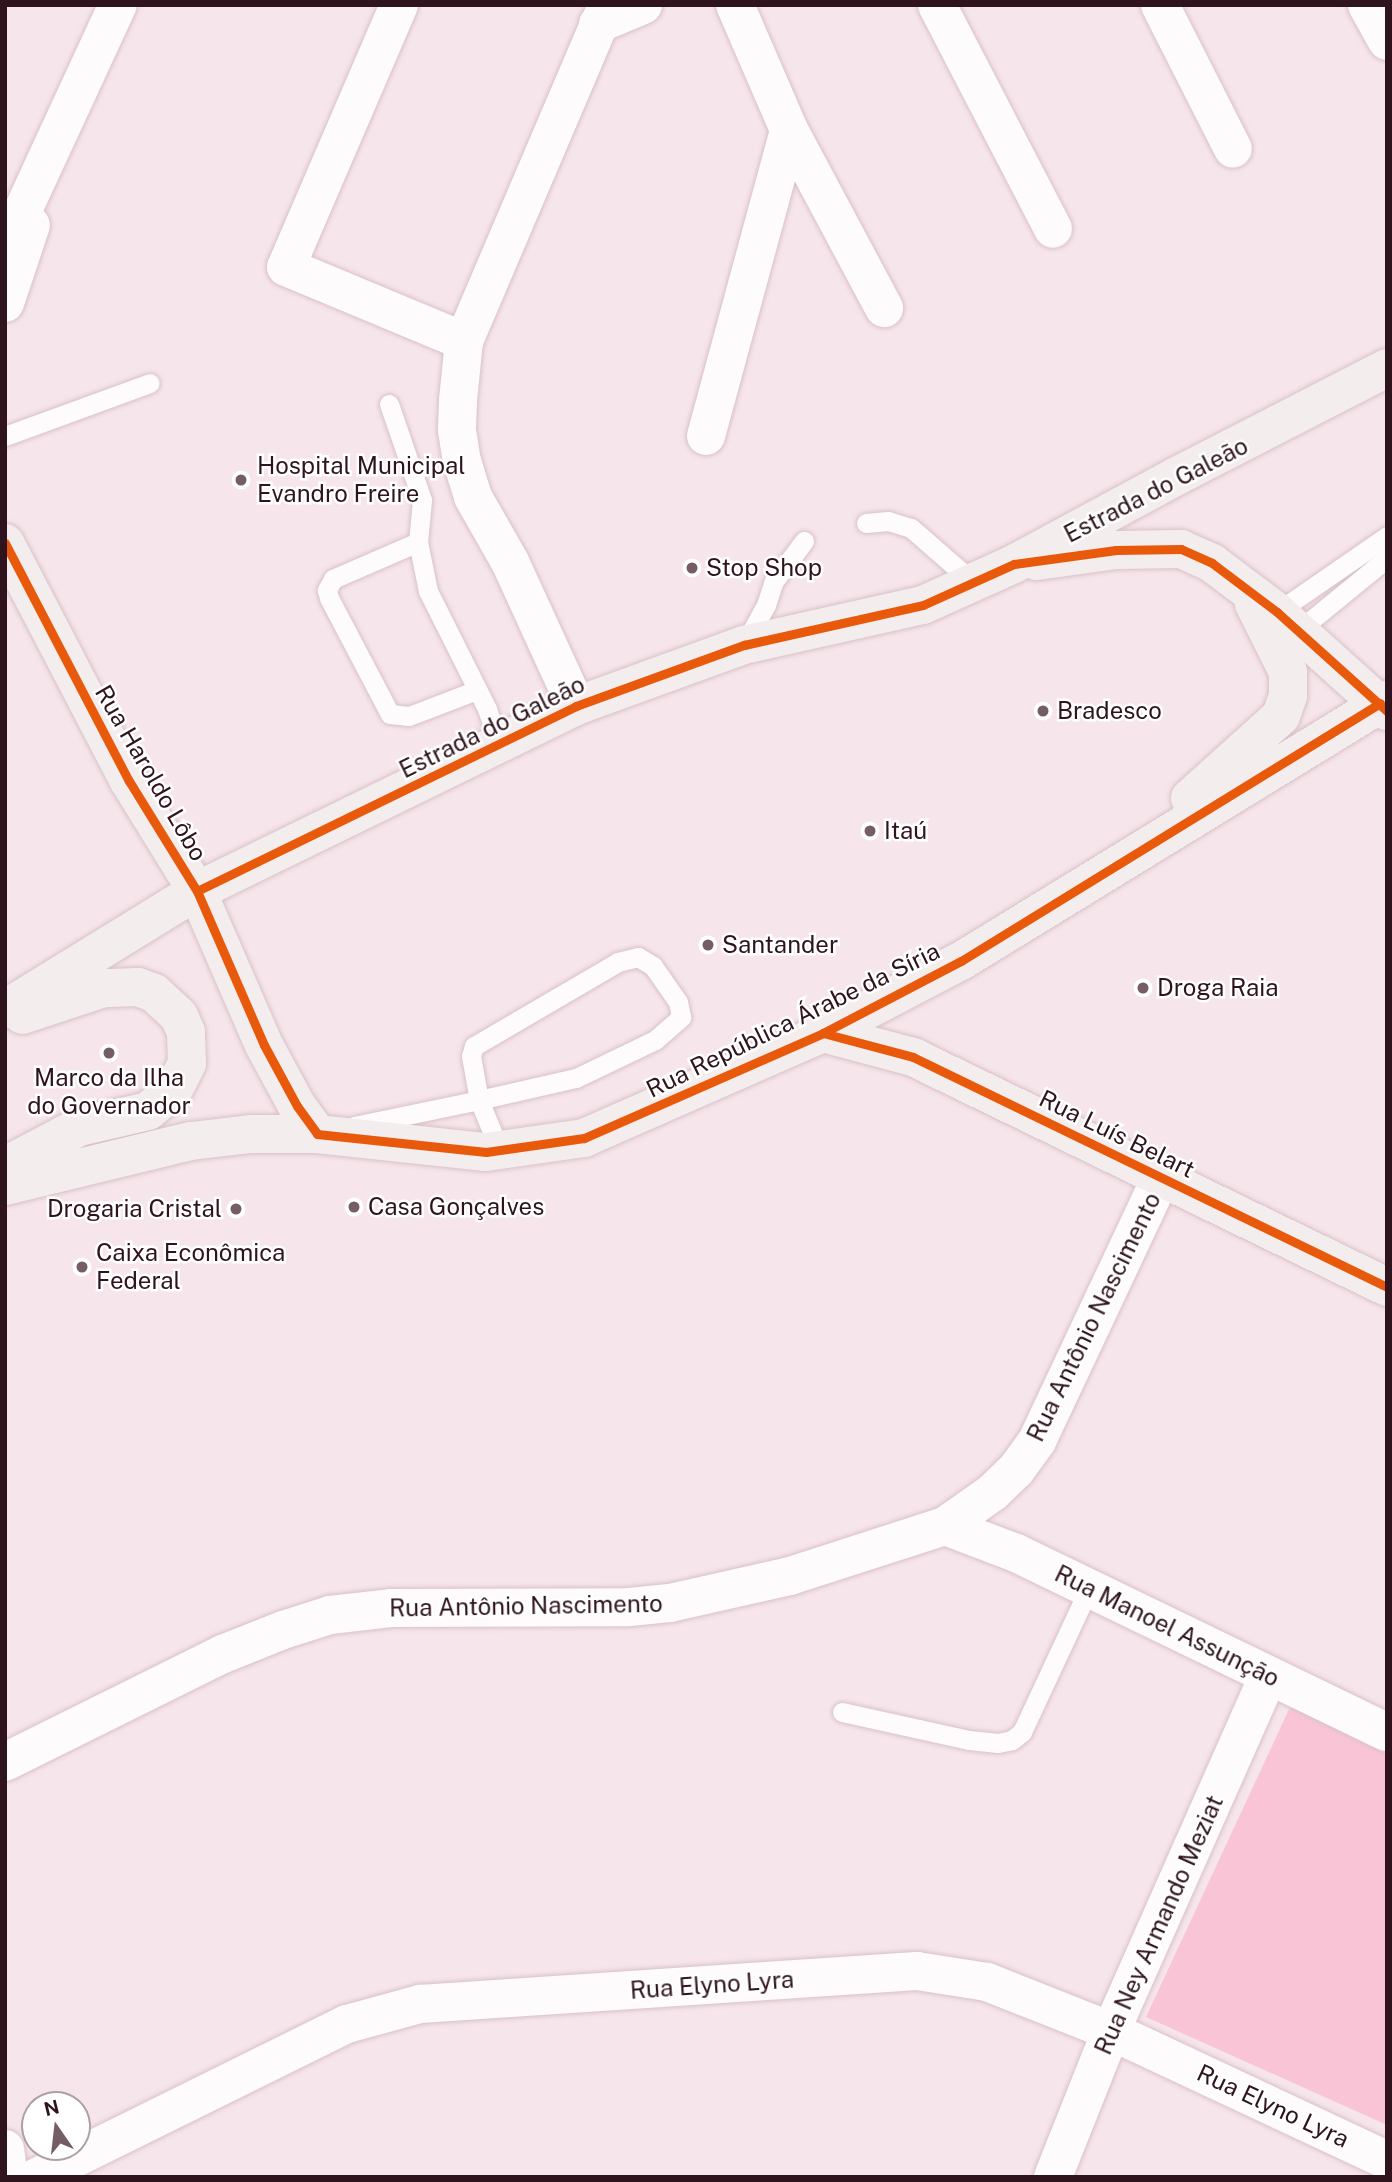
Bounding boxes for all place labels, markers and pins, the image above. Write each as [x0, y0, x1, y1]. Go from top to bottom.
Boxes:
place label: Hospital Municipal Evandro Freire [257, 452, 466, 508]
marker: Hospital Municipal Evandro Freire [231, 470, 251, 490]
place label: Stop Shop [706, 554, 822, 582]
marker: Stop Shop [684, 560, 700, 576]
place label: Bradesco [1057, 697, 1162, 725]
marker: Bradesco [1035, 703, 1051, 719]
place label: Itaú [884, 817, 927, 845]
marker: Itaú [862, 823, 878, 839]
place label: Santander [722, 931, 838, 959]
marker: Santander [700, 937, 716, 953]
place label: Droga Raia [1157, 974, 1278, 1002]
marker: Droga Raia [1135, 980, 1151, 996]
marker: Marco da Ilha do Governador [101, 1045, 117, 1061]
place label: Marco da Ilha do Governador [27, 1064, 191, 1120]
place label: Casa Gonçalves [368, 1193, 544, 1221]
place label: Drogaria Cristal [47, 1195, 222, 1223]
marker: Casa Gonçalves [346, 1199, 362, 1215]
marker: Drogaria Cristal [228, 1201, 244, 1217]
place label: Caixa Econômica Federal [96, 1239, 285, 1295]
marker: Caixa Econômica Federal [74, 1259, 90, 1275]

